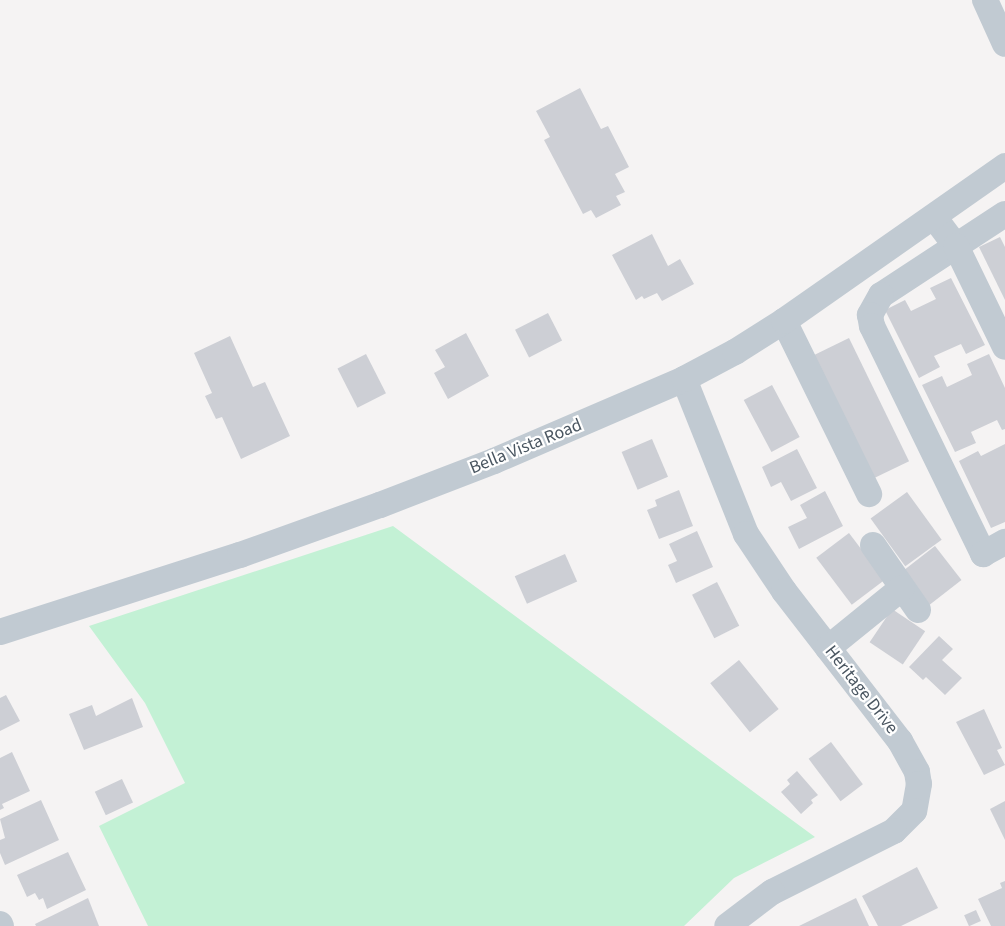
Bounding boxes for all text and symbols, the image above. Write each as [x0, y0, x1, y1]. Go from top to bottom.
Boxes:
street label: Bella Vista Road [467, 415, 585, 479]
street label: Heritage Drive [820, 641, 902, 739]

